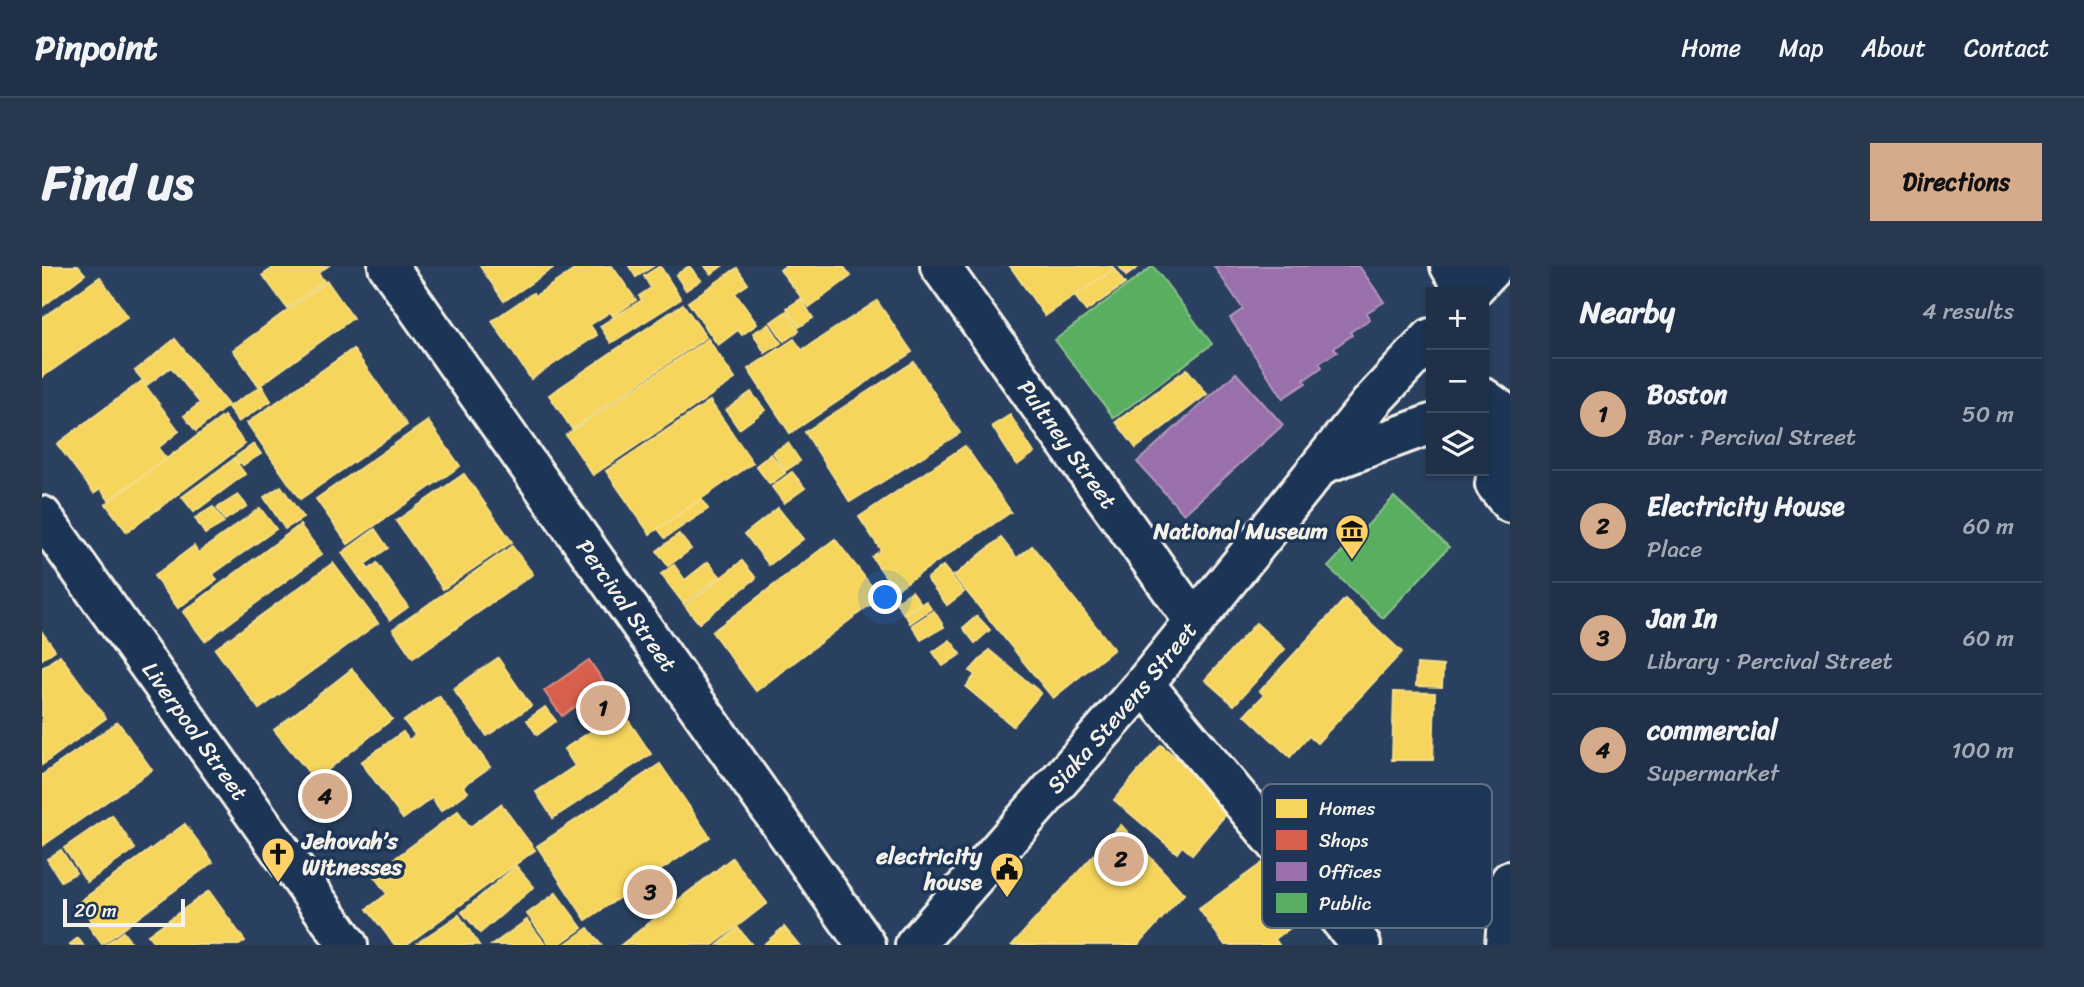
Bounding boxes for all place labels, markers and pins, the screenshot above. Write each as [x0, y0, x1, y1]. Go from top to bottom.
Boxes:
place label: National Museum [1152, 511, 1328, 552]
museum icon: National Museum [1333, 512, 1371, 561]
pin: 1 [580, 682, 626, 734]
pin: 4 [302, 770, 348, 822]
place label: Jehovah’s Witnesses [300, 821, 402, 888]
pin: 2 [1098, 833, 1144, 885]
church icon: Jehovah’s Witnesses [259, 835, 297, 884]
place label: electricity house [875, 836, 983, 903]
public building icon: electricity house [988, 850, 1026, 899]
pin: 3 [627, 866, 673, 918]

